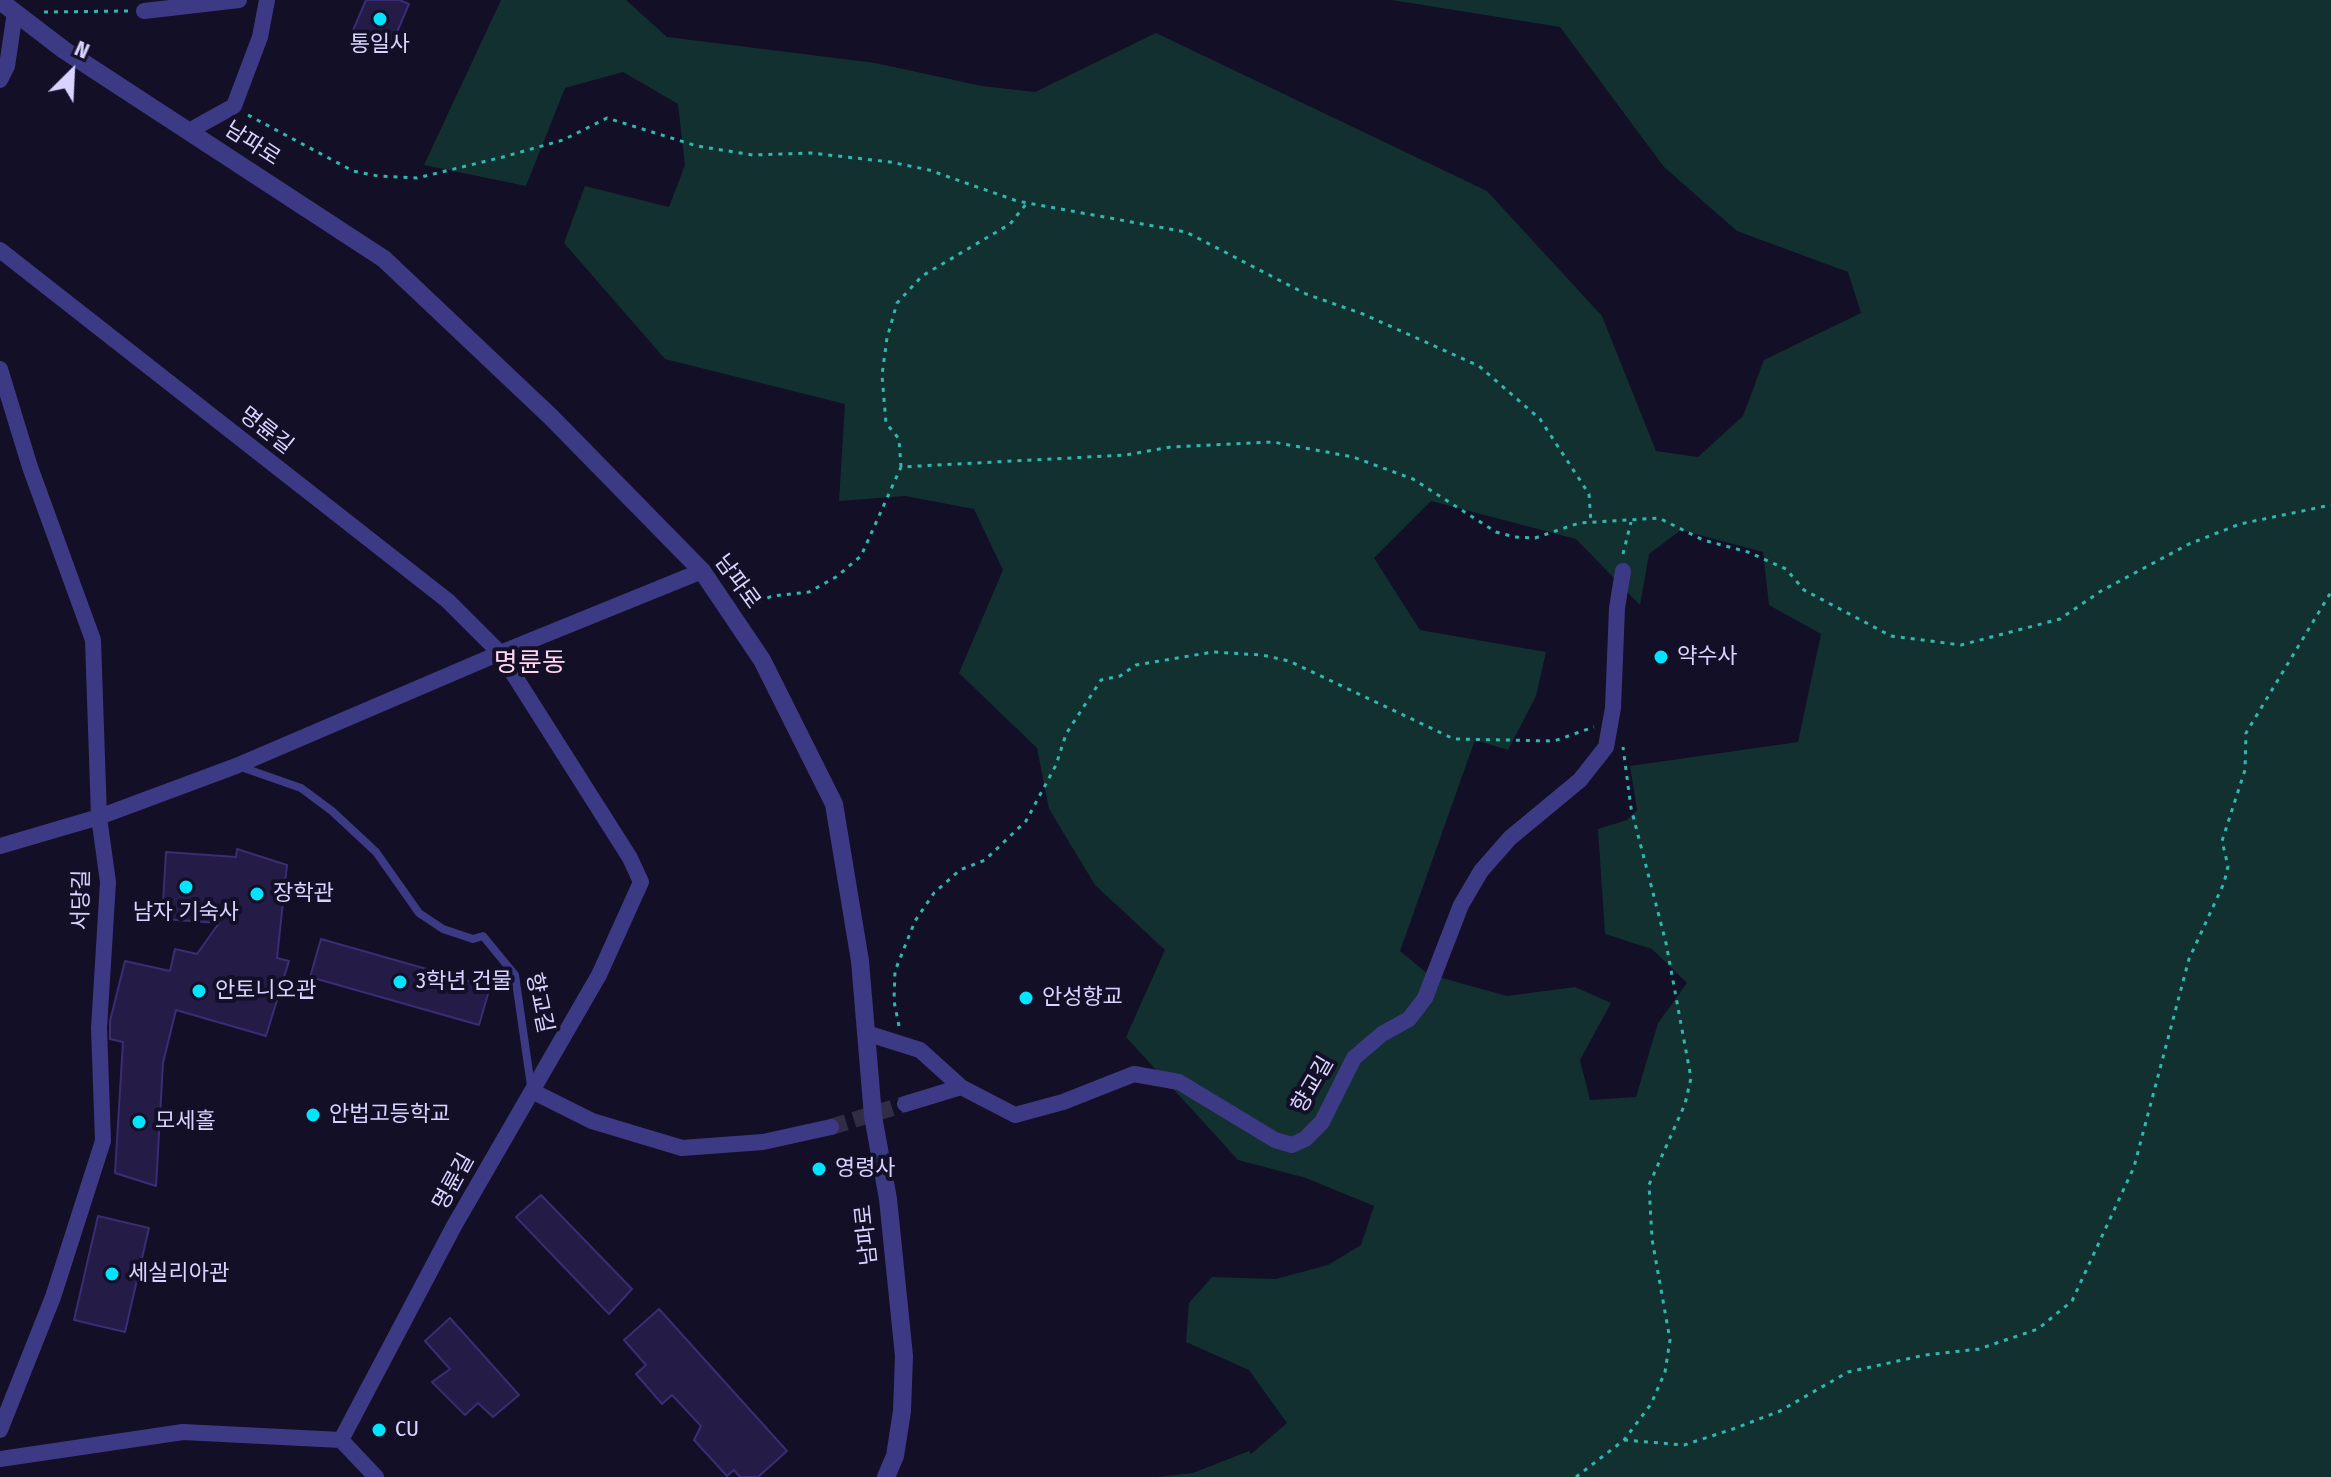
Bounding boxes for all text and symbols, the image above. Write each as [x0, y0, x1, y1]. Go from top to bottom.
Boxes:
marker: 통일사 [371, 10, 389, 28]
north arrow [32, 32, 112, 112]
place label: 통일사 [350, 32, 410, 58]
text: N [70, 35, 93, 65]
street label: 남파로 [219, 116, 285, 172]
street label: 명륜길 [234, 402, 298, 460]
street label: 남파로 [708, 550, 766, 614]
place label: 약수사 [1677, 644, 1738, 670]
district label: 명륜동 [494, 648, 566, 680]
marker: 약수사 [1652, 648, 1670, 666]
street label: 서당길 [68, 869, 96, 931]
marker: 남자 기숙사 [177, 878, 195, 896]
place label: 장학관 [273, 881, 334, 907]
marker: 장학관 [248, 885, 266, 903]
place label: 남자 기숙사 [133, 900, 239, 926]
place label: 3학년 건물 [416, 969, 512, 995]
street label: 향교길 [520, 971, 558, 1035]
marker: 3학년 건물 [391, 973, 409, 991]
place label: 안토니오관 [215, 978, 316, 1004]
marker: 안토니오관 [190, 982, 208, 1000]
place label: 안성향교 [1042, 985, 1123, 1011]
marker: 안성향교 [1017, 989, 1035, 1007]
street label: 향교길 [1286, 1052, 1340, 1118]
place label: 안법고등학교 [329, 1102, 450, 1128]
marker: 안법고등학교 [304, 1106, 322, 1124]
place label: 모세홀 [155, 1109, 216, 1135]
marker: 모세홀 [130, 1113, 148, 1131]
street label: 명륜길 [428, 1149, 480, 1215]
place label: 영령사 [835, 1156, 896, 1182]
marker: 영령사 [810, 1160, 828, 1178]
street label: 남파로 [851, 1203, 883, 1267]
place label: 세실리아관 [128, 1261, 229, 1287]
marker: 세실리아관 [103, 1265, 121, 1283]
place label: CU [395, 1417, 419, 1443]
marker: CU [370, 1421, 388, 1439]

